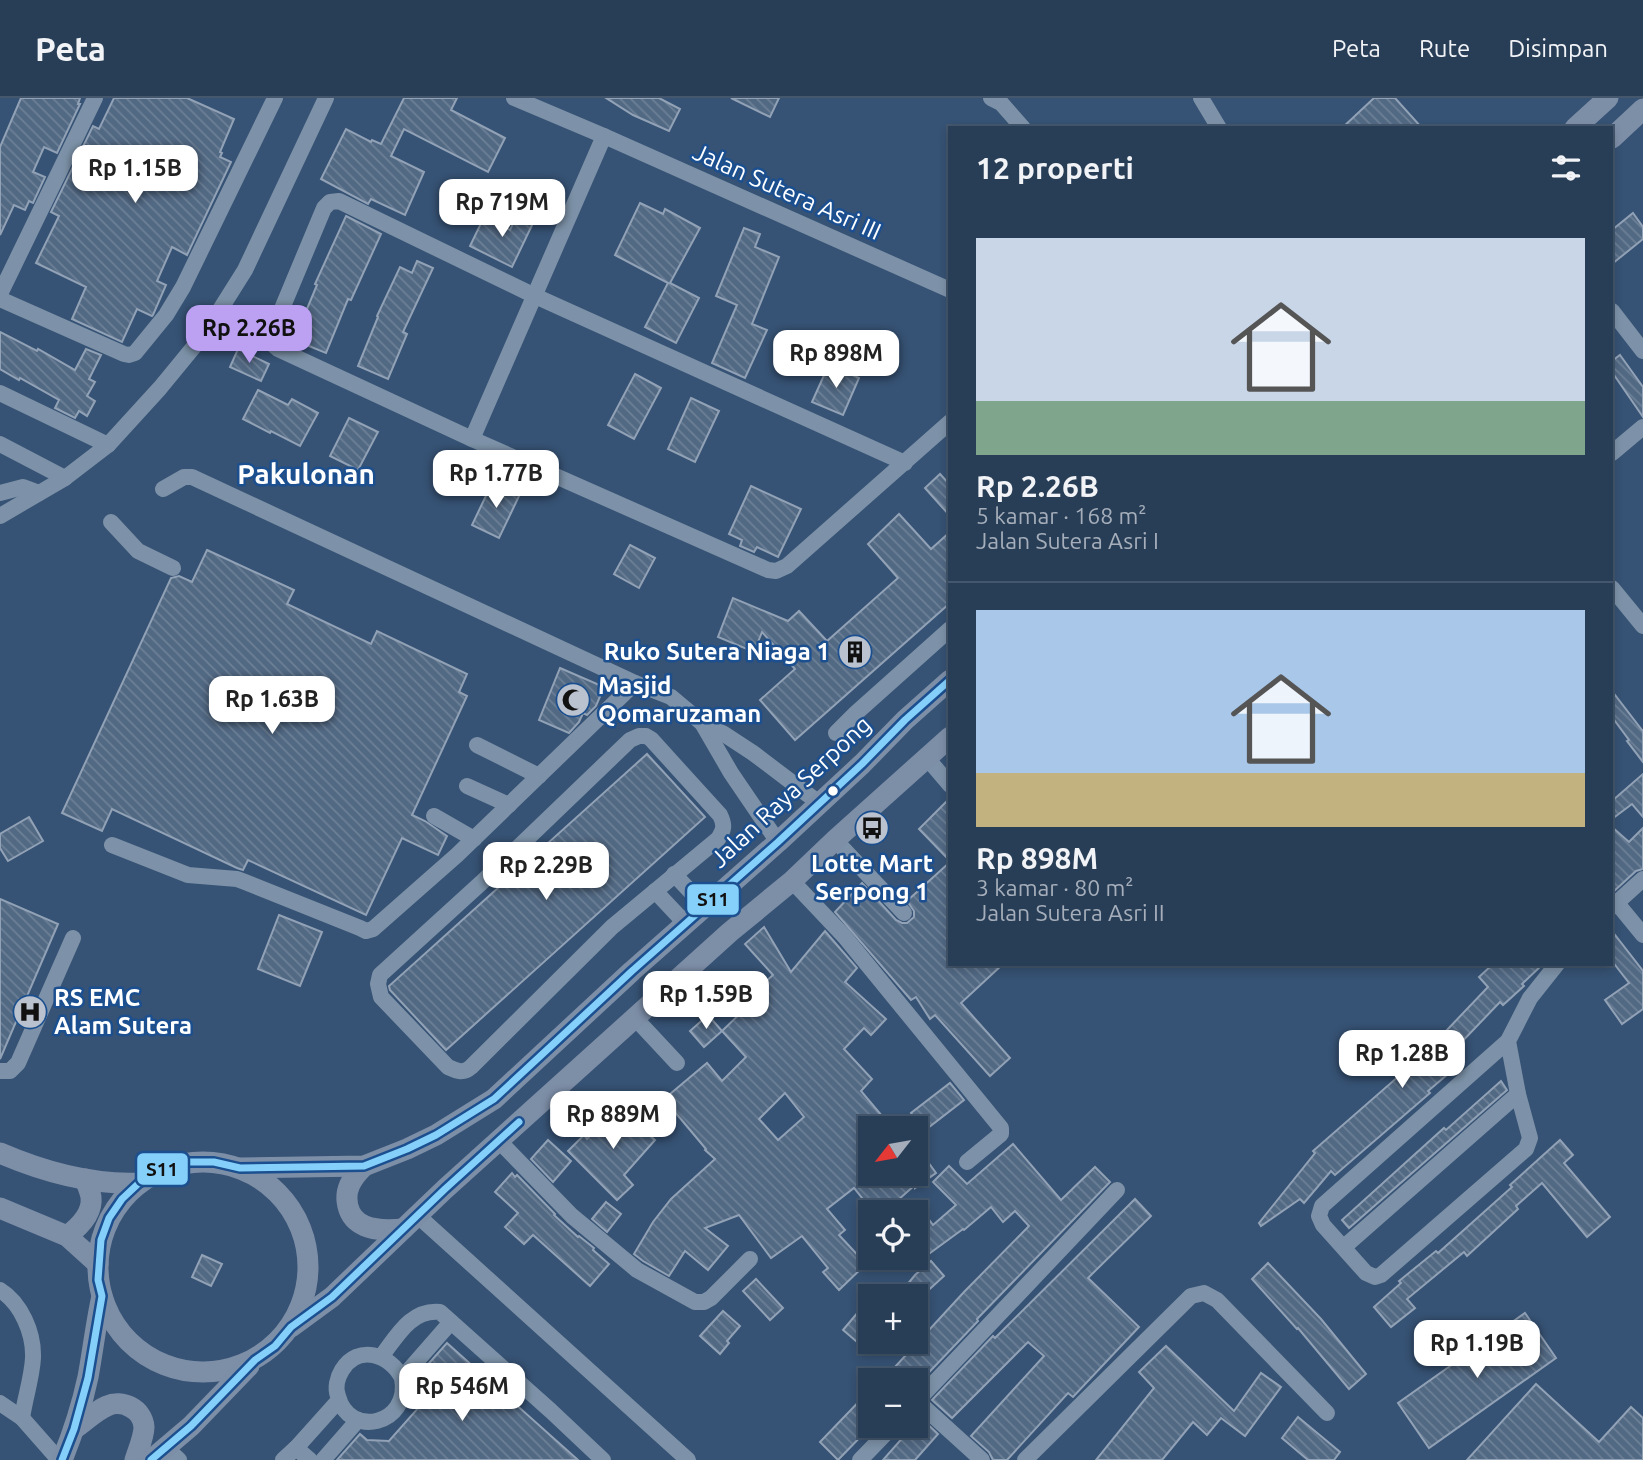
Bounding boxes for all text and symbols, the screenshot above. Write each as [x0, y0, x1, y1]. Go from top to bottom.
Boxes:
text: Peta [35, 30, 106, 67]
text: Peta [1332, 35, 1381, 62]
text: Rute [1419, 35, 1470, 62]
text: Disimpan [1508, 35, 1608, 62]
street label: Jalan Sutera Asri III [689, 138, 885, 245]
pin: Rp 1.15B [63, 146, 207, 205]
icon: filters [1547, 149, 1585, 187]
text: 12 properti [976, 151, 1134, 185]
text: Rp 1.15B [88, 155, 182, 180]
pin: Rp 719M [437, 180, 567, 239]
text: Rp 719M [455, 189, 549, 214]
icon: home [1218, 284, 1344, 410]
pin: Rp 2.26B [177, 306, 321, 365]
text: Rp 2.26B [202, 315, 296, 340]
pin: Rp 898M [771, 330, 901, 390]
text: Rp 898M [789, 340, 883, 365]
pin: Rp 1.77B [424, 450, 568, 510]
district label: Pakulonan [237, 458, 375, 489]
text: Rp 1.77B [449, 460, 543, 485]
text: Rp 2.26B [976, 469, 1099, 503]
text: 5 kamar · 168 m² [976, 503, 1147, 528]
text: Jalan Sutera Asri I [976, 528, 1159, 553]
building icon: Ruko Sutera Niaga 1 [836, 633, 874, 671]
place label: Ruko Sutera Niaga 1 [604, 638, 830, 665]
icon: home [1218, 656, 1344, 782]
place label: Masjid Qomaruzaman [598, 672, 761, 727]
pin: Rp 1.63B [200, 676, 344, 736]
mosque icon: Masjid Qomaruzaman [554, 681, 592, 719]
text: Rp 1.63B [225, 686, 319, 711]
street label: Jalan Raya Serpong [705, 710, 876, 873]
unlabelled marker [826, 784, 840, 798]
bus stop icon: Lotte Mart Serpong 1 [853, 809, 891, 847]
text: Rp 898M [976, 841, 1098, 875]
pin: Rp 2.29B [474, 842, 618, 902]
place label: Lotte Mart Serpong 1 [811, 850, 933, 905]
text: Rp 2.29B [499, 852, 593, 877]
text: 3 kamar · 80 m² [976, 875, 1134, 900]
line badge: S11 [686, 883, 740, 916]
text: S11 [697, 888, 729, 910]
text: Jalan Sutera Asri II [976, 900, 1165, 925]
pin: Rp 1.59B [634, 972, 778, 1031]
text: Rp 1.59B [659, 981, 753, 1006]
place label: RS EMC Alam Sutera [54, 984, 192, 1039]
hospital icon: RS EMC Alam Sutera [11, 993, 49, 1031]
pin: Rp 1.28B [1330, 1030, 1474, 1090]
text: Rp 1.28B [1355, 1040, 1449, 1065]
pin: Rp 889M [548, 1091, 678, 1151]
text: Rp 889M [566, 1101, 660, 1126]
north arrow [858, 1116, 928, 1186]
map controls [858, 1116, 928, 1438]
line badge: S11 [136, 1152, 189, 1186]
text: S11 [146, 1158, 178, 1180]
button: locate [858, 1200, 928, 1270]
button: + [858, 1284, 928, 1354]
pin: Rp 1.19B [1405, 1320, 1549, 1380]
text: Rp 1.19B [1430, 1330, 1524, 1355]
pin: Rp 546M [397, 1364, 527, 1423]
button: − [858, 1368, 928, 1438]
text: Rp 546M [415, 1373, 509, 1398]

